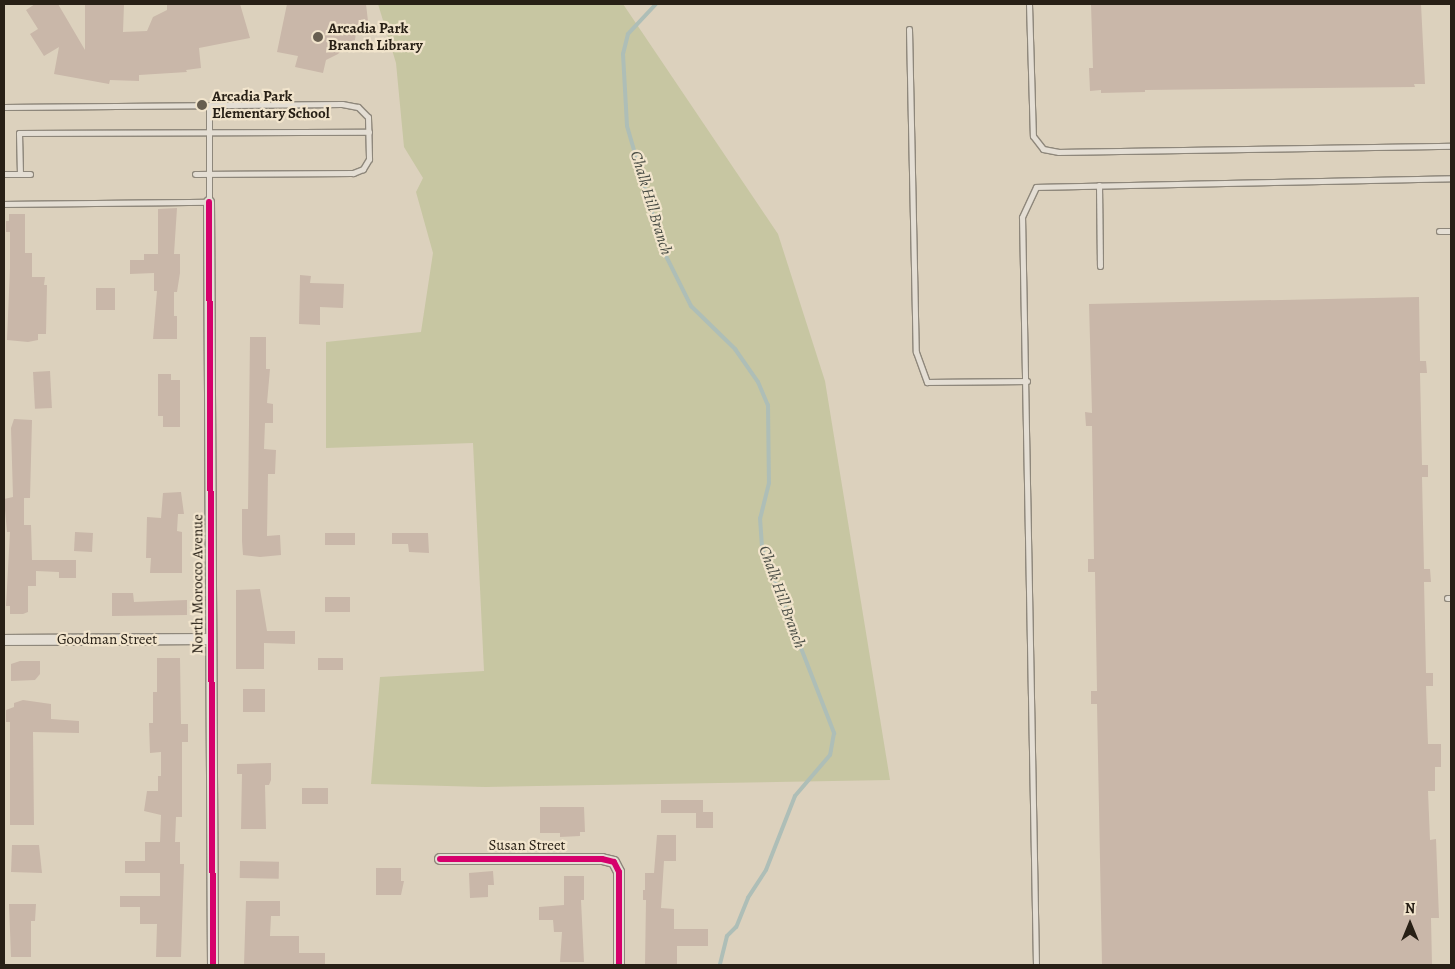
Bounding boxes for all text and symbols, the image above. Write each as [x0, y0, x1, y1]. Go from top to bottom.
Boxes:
place label: Arcadia Park Branch Library [328, 19, 423, 54]
marker: Arcadia Park Branch Library [312, 31, 324, 43]
place label: Arcadia Park Elementary School [212, 87, 330, 122]
marker: Arcadia Park Elementary School [196, 99, 208, 111]
water label: Chalk Hill Branch [626, 149, 676, 257]
street label: North Morocco Avenue [189, 514, 207, 654]
water label: Chalk Hill Branch [755, 543, 809, 651]
street label: Goodman Street [57, 631, 157, 649]
street label: Susan Street [488, 837, 566, 855]
north arrow [1385, 899, 1435, 949]
text: N [1405, 899, 1415, 918]

